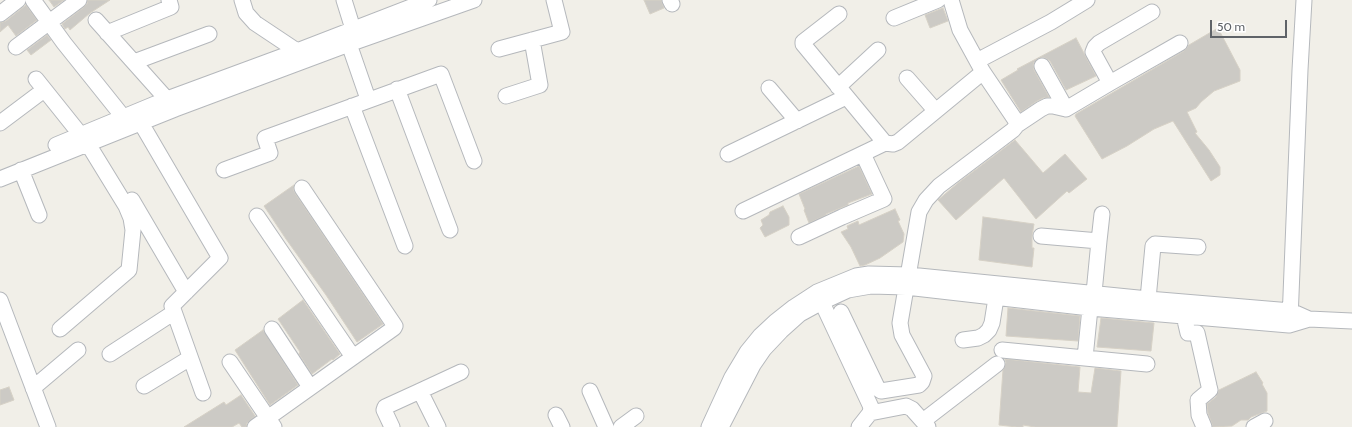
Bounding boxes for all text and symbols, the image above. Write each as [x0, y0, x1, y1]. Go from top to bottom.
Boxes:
scale bar [1212, 12, 1289, 38]
text: 50 m [1217, 19, 1245, 34]

